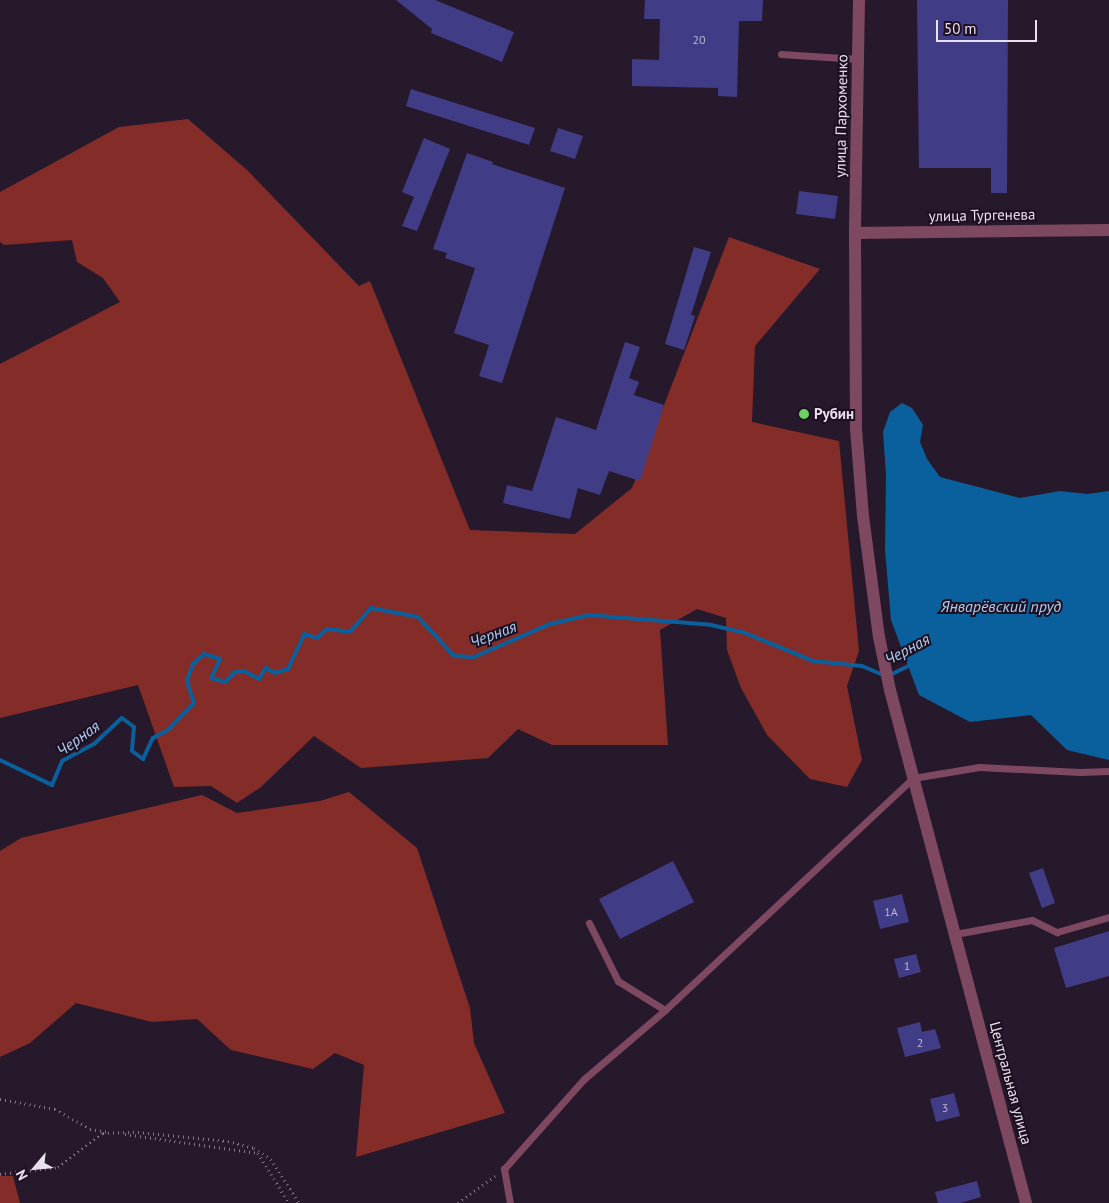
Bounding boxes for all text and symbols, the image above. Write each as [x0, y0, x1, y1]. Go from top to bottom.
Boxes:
scale bar [939, 10, 1040, 42]
text: 50 m [944, 19, 977, 38]
house number: 20 [692, 33, 706, 47]
street label: улица Пархоменко [831, 54, 851, 178]
street label: улица Тургенева [928, 205, 1036, 225]
place label: Рубин [814, 405, 854, 423]
marker: Рубин [798, 408, 810, 420]
water label: Январёвский пруд [941, 596, 1061, 616]
water label: Черная [467, 616, 519, 652]
water label: Черная [881, 629, 933, 669]
water label: Черная [53, 716, 103, 760]
house number: 1А [884, 905, 898, 919]
house number: 1 [904, 959, 910, 973]
street label: Центральная улица [986, 1020, 1036, 1146]
house number: 2 [917, 1036, 923, 1050]
house number: 3 [942, 1101, 948, 1115]
north arrow [10, 1143, 60, 1193]
text: N [12, 1167, 32, 1183]

